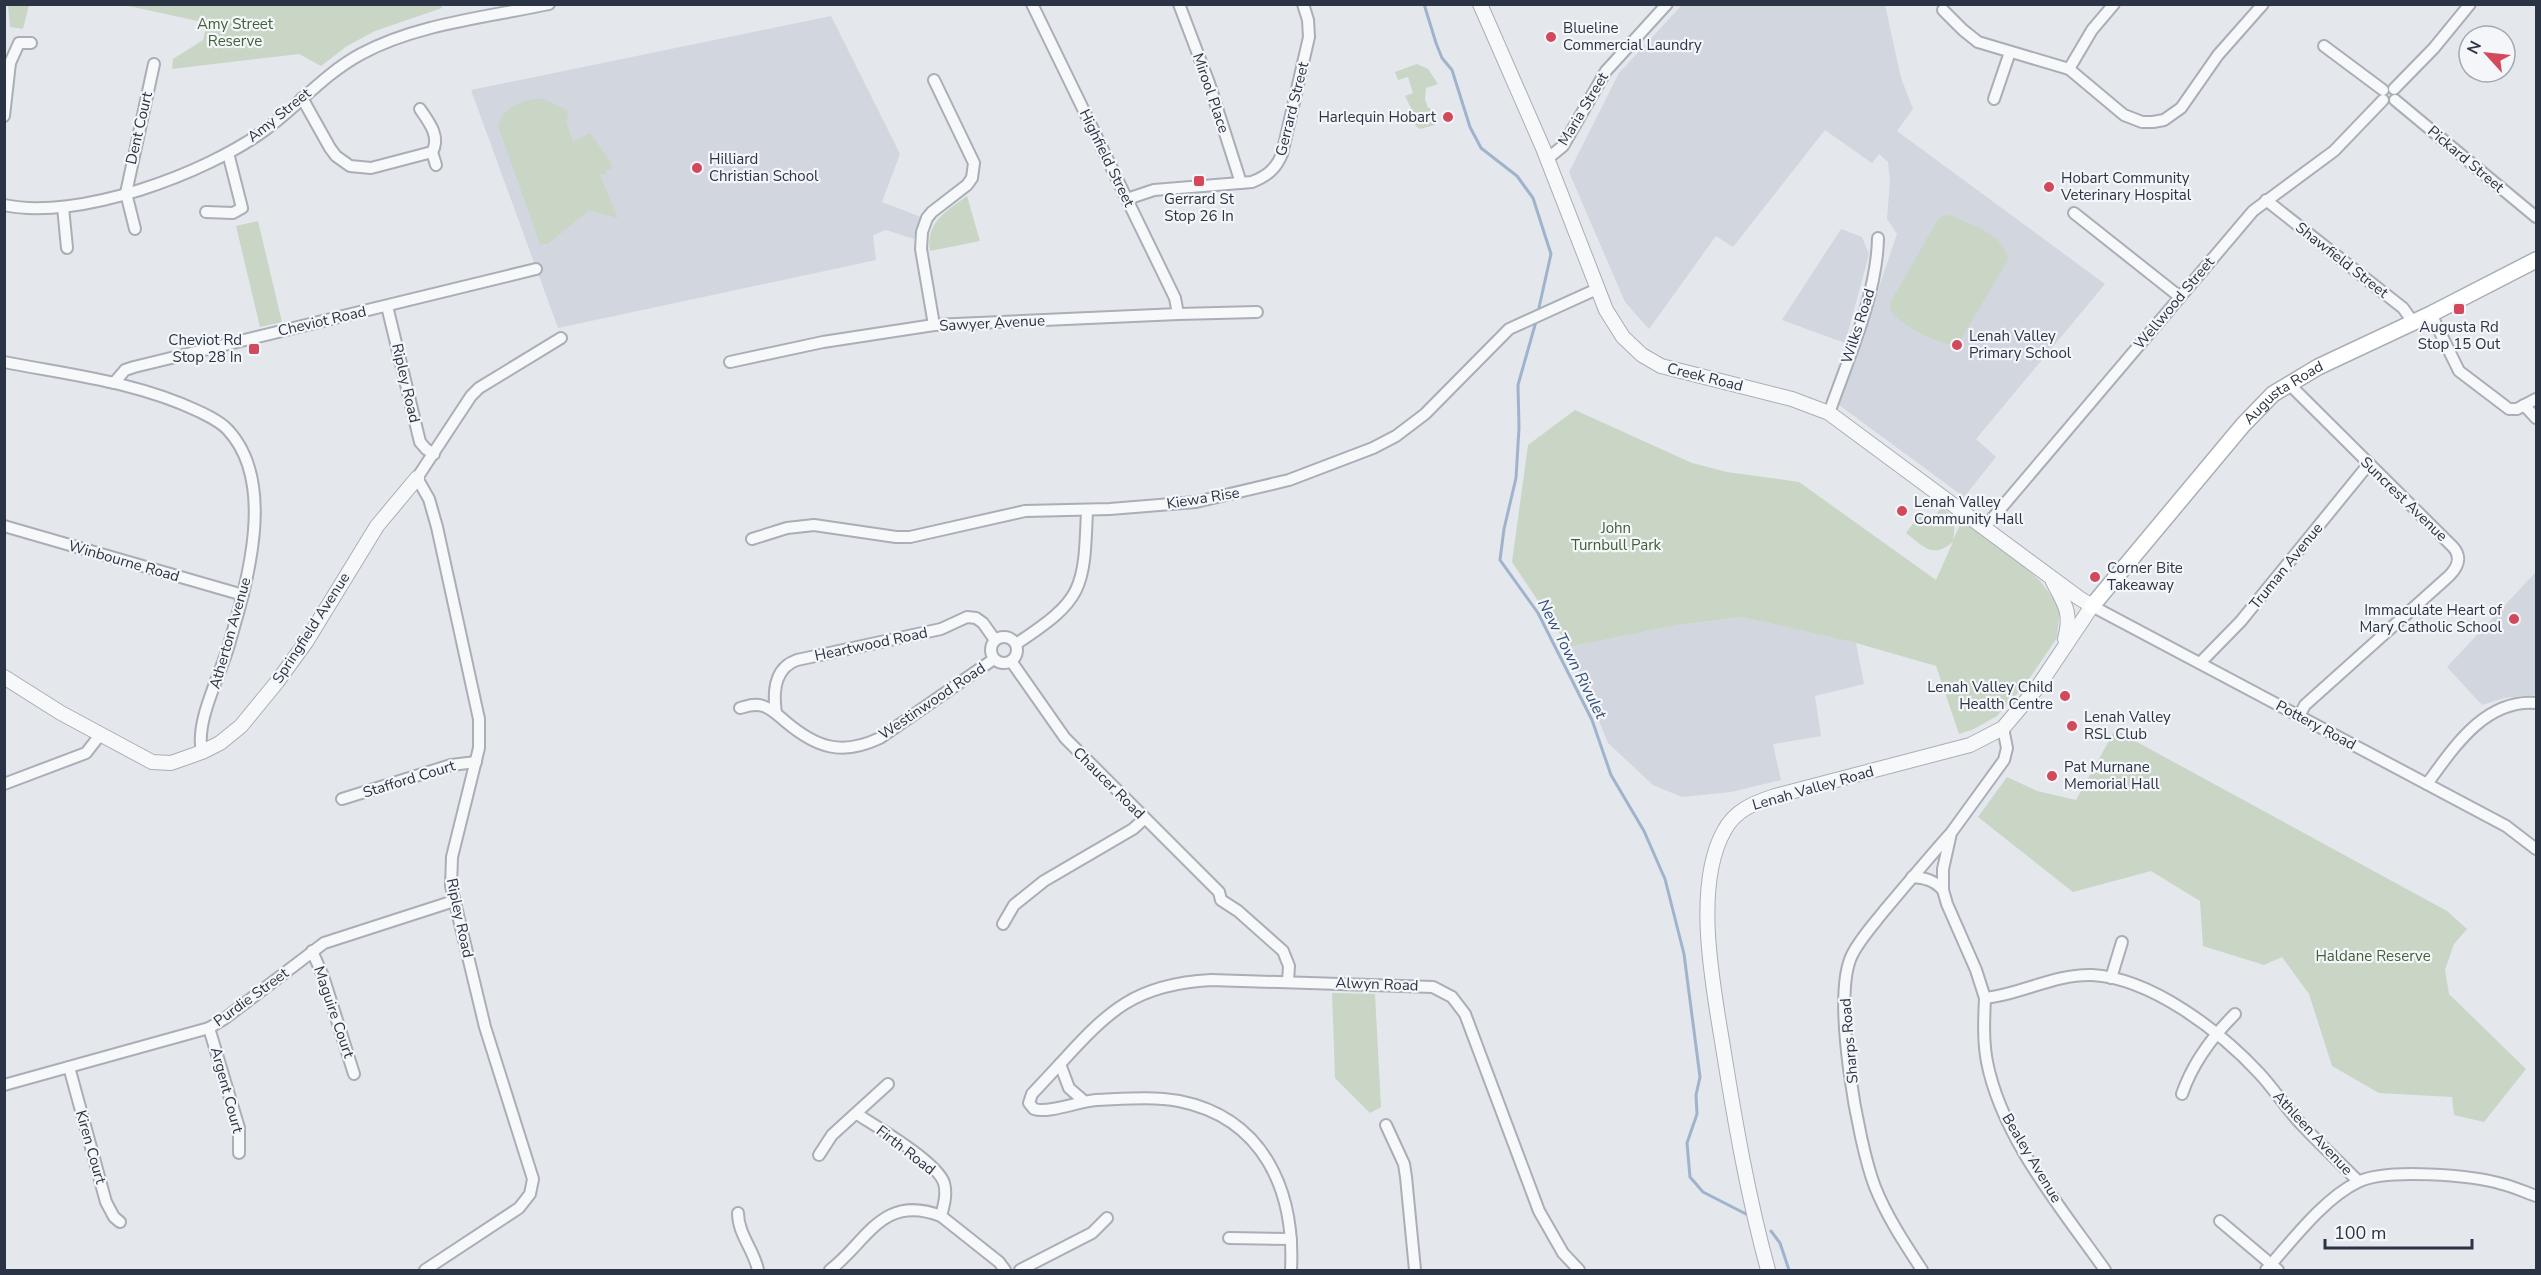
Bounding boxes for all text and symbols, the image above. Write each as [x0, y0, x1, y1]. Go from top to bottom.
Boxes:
park label: Amy Street Reserve [197, 14, 274, 51]
place label: Blueline Commercial Laundry [1563, 18, 1702, 55]
north arrow [2457, 24, 2517, 84]
marker: Blueline Commercial Laundry [1544, 30, 1558, 44]
text: N [2462, 37, 2487, 58]
street label: Mirool Place [1188, 50, 1234, 136]
street label: Gerrard Street [1271, 59, 1314, 158]
street label: Maria Street [1553, 68, 1613, 149]
street label: Amy Street [243, 83, 315, 147]
street label: Dent Court [121, 89, 157, 166]
street label: Highfield Street [1075, 106, 1140, 211]
place label: Harlequin Hobart [1318, 107, 1437, 127]
marker: Harlequin Hobart [1441, 110, 1455, 124]
street label: Pickard Street [2424, 121, 2509, 197]
place label: Hilliard Christian School [709, 149, 819, 186]
marker: Hilliard Christian School [690, 161, 704, 175]
place label: Hobart Community Veterinary Hospital [2060, 168, 2192, 205]
marker: Gerrard St Stop 26 In [1192, 174, 1206, 188]
marker: Hobart Community Veterinary Hospital [2042, 180, 2056, 194]
place label: Gerrard St Stop 26 In [1164, 189, 1235, 226]
street label: Shawfield Street [2291, 217, 2393, 303]
street label: Wellwood Street [2129, 252, 2219, 353]
street label: Wilks Road [1836, 286, 1880, 366]
street label: Cheviot Road [276, 301, 368, 341]
marker: Augusta Rd Stop 15 Out [2452, 302, 2466, 316]
street label: Sawyer Avenue [939, 310, 1045, 336]
place label: Augusta Rd Stop 15 Out [2418, 317, 2501, 354]
place label: Lenah Valley Primary School [1969, 326, 2072, 363]
place label: Cheviot Rd Stop 28 In [168, 330, 242, 367]
marker: Lenah Valley Primary School [1950, 338, 1964, 352]
street label: Ripley Road [387, 341, 425, 425]
marker: Cheviot Rd Stop 28 In [247, 342, 261, 356]
street label: Augusta Road [2239, 356, 2326, 429]
street label: Creek Road [1665, 358, 1745, 396]
street label: Suncrest Avenue [2356, 452, 2452, 546]
street label: Kiewa Rise [1165, 482, 1241, 514]
place label: Lenah Valley Community Hall [1914, 492, 2024, 529]
marker: Lenah Valley Community Hall [1895, 504, 1909, 518]
park label: John Turnbull Park [1571, 518, 1662, 555]
street label: Truman Avenue [2245, 519, 2327, 613]
street label: Winbourne Road [66, 536, 182, 586]
place label: Corner Bite Takeaway [2107, 558, 2183, 595]
street label: Springfield Avenue [268, 569, 354, 687]
marker: Corner Bite Takeaway [2088, 570, 2102, 584]
street label: Atherton Avenue [205, 575, 255, 691]
water label: New Town Rivulet [1532, 595, 1612, 723]
place label: Immaculate Heart of Mary Catholic School [2359, 600, 2503, 637]
marker: Immaculate Heart of Mary Catholic School [2507, 612, 2521, 626]
street label: Heartwood Road [813, 622, 929, 666]
street label: Westinwood Road [875, 658, 989, 744]
place label: Lenah Valley Child Health Centre [1927, 677, 2053, 714]
marker: Lenah Valley Child Health Centre [2058, 689, 2072, 703]
street label: Pottery Road [2272, 696, 2360, 754]
place label: Lenah Valley RSL Club [2084, 707, 2171, 744]
marker: Lenah Valley RSL Club [2065, 719, 2079, 733]
street label: Chaucer Road [1069, 743, 1149, 823]
street label: Stafford Court [360, 755, 458, 803]
place label: Pat Murnane Memorial Hall [2064, 757, 2160, 794]
street label: Lenah Valley Road [1750, 761, 1876, 815]
marker: Pat Murnane Memorial Hall [2045, 769, 2059, 783]
street label: Ripley Road [442, 876, 478, 960]
park label: Haldane Reserve [2315, 946, 2431, 966]
street label: Purdie Street [209, 963, 293, 1031]
street label: Maguire Court [309, 963, 359, 1061]
street label: Alwyn Road [1335, 973, 1419, 995]
street label: Sharps Road [1835, 997, 1863, 1085]
street label: Argent Court [206, 1045, 248, 1136]
street label: Athleen Avenue [2269, 1087, 2357, 1179]
street label: Kiren Court [71, 1108, 111, 1187]
street label: Bealey Avenue [1997, 1110, 2067, 1206]
street label: Firth Road [872, 1121, 940, 1179]
scale bar [2325, 1212, 2472, 1250]
text: 100 m [2334, 1221, 2386, 1245]

